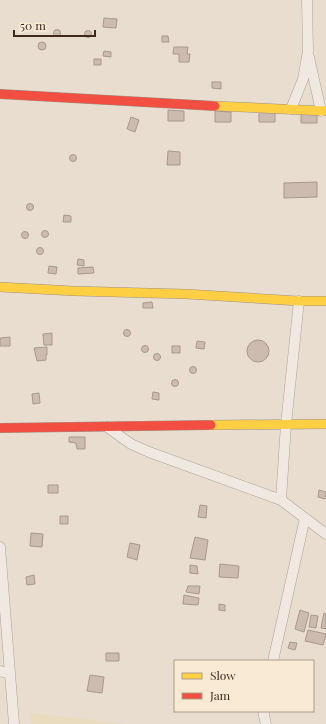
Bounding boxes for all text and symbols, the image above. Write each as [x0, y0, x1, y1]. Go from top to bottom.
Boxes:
scale bar [14, 12, 95, 38]
text: 50 m [20, 17, 46, 33]
legend [174, 660, 314, 712]
text: Slow [210, 667, 236, 683]
text: Jam [209, 687, 231, 703]

